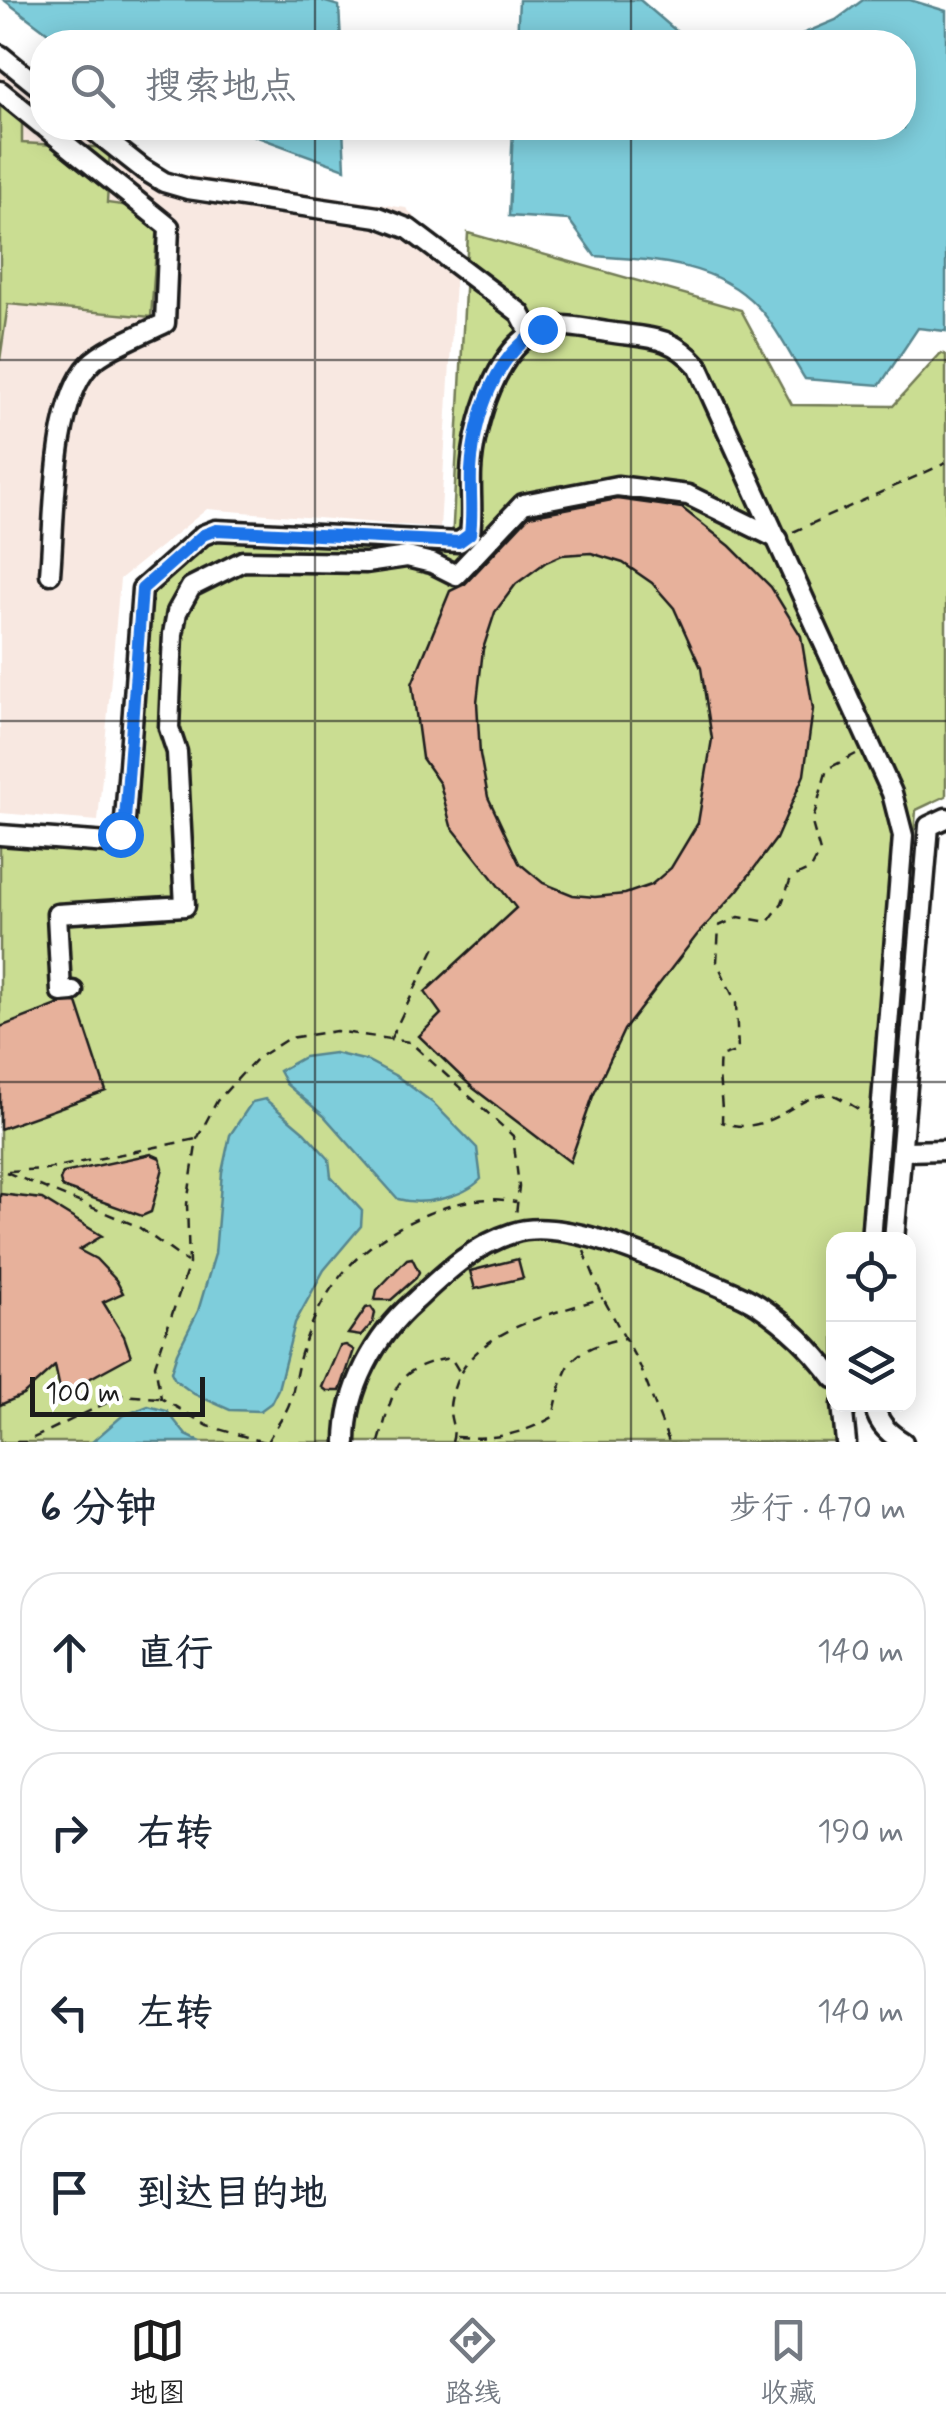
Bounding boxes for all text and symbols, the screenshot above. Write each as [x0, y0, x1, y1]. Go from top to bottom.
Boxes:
search box [30, 30, 916, 140]
icon: search [65, 58, 120, 113]
text: 搜索地点 [145, 63, 297, 112]
route end [520, 307, 566, 353]
route start [98, 812, 144, 858]
map controls [826, 1232, 916, 1412]
button: locate [826, 1232, 916, 1322]
button: layers [826, 1322, 916, 1412]
scale bar [30, 1372, 205, 1416]
text: 100 m [45, 1376, 120, 1413]
text: 6 分钟 [40, 1482, 157, 1537]
text: 步行 · 470 m [729, 1488, 906, 1530]
icon: ahead [42, 1625, 97, 1680]
text: 直行 [137, 1630, 213, 1679]
text: 140 m [817, 1631, 904, 1673]
icon: right [42, 1805, 97, 1860]
text: 右转 [137, 1810, 213, 1859]
text: 190 m [817, 1811, 904, 1853]
icon: left [42, 1985, 97, 2040]
text: 左转 [137, 1990, 213, 2039]
text: 140 m [817, 1991, 904, 2033]
icon: arrive [42, 2165, 97, 2220]
text: 到达目的地 [137, 2170, 327, 2219]
tab: 地图 [130, 2313, 186, 2413]
tab: 路线 [445, 2313, 501, 2413]
tab: 收藏 [760, 2313, 816, 2413]

